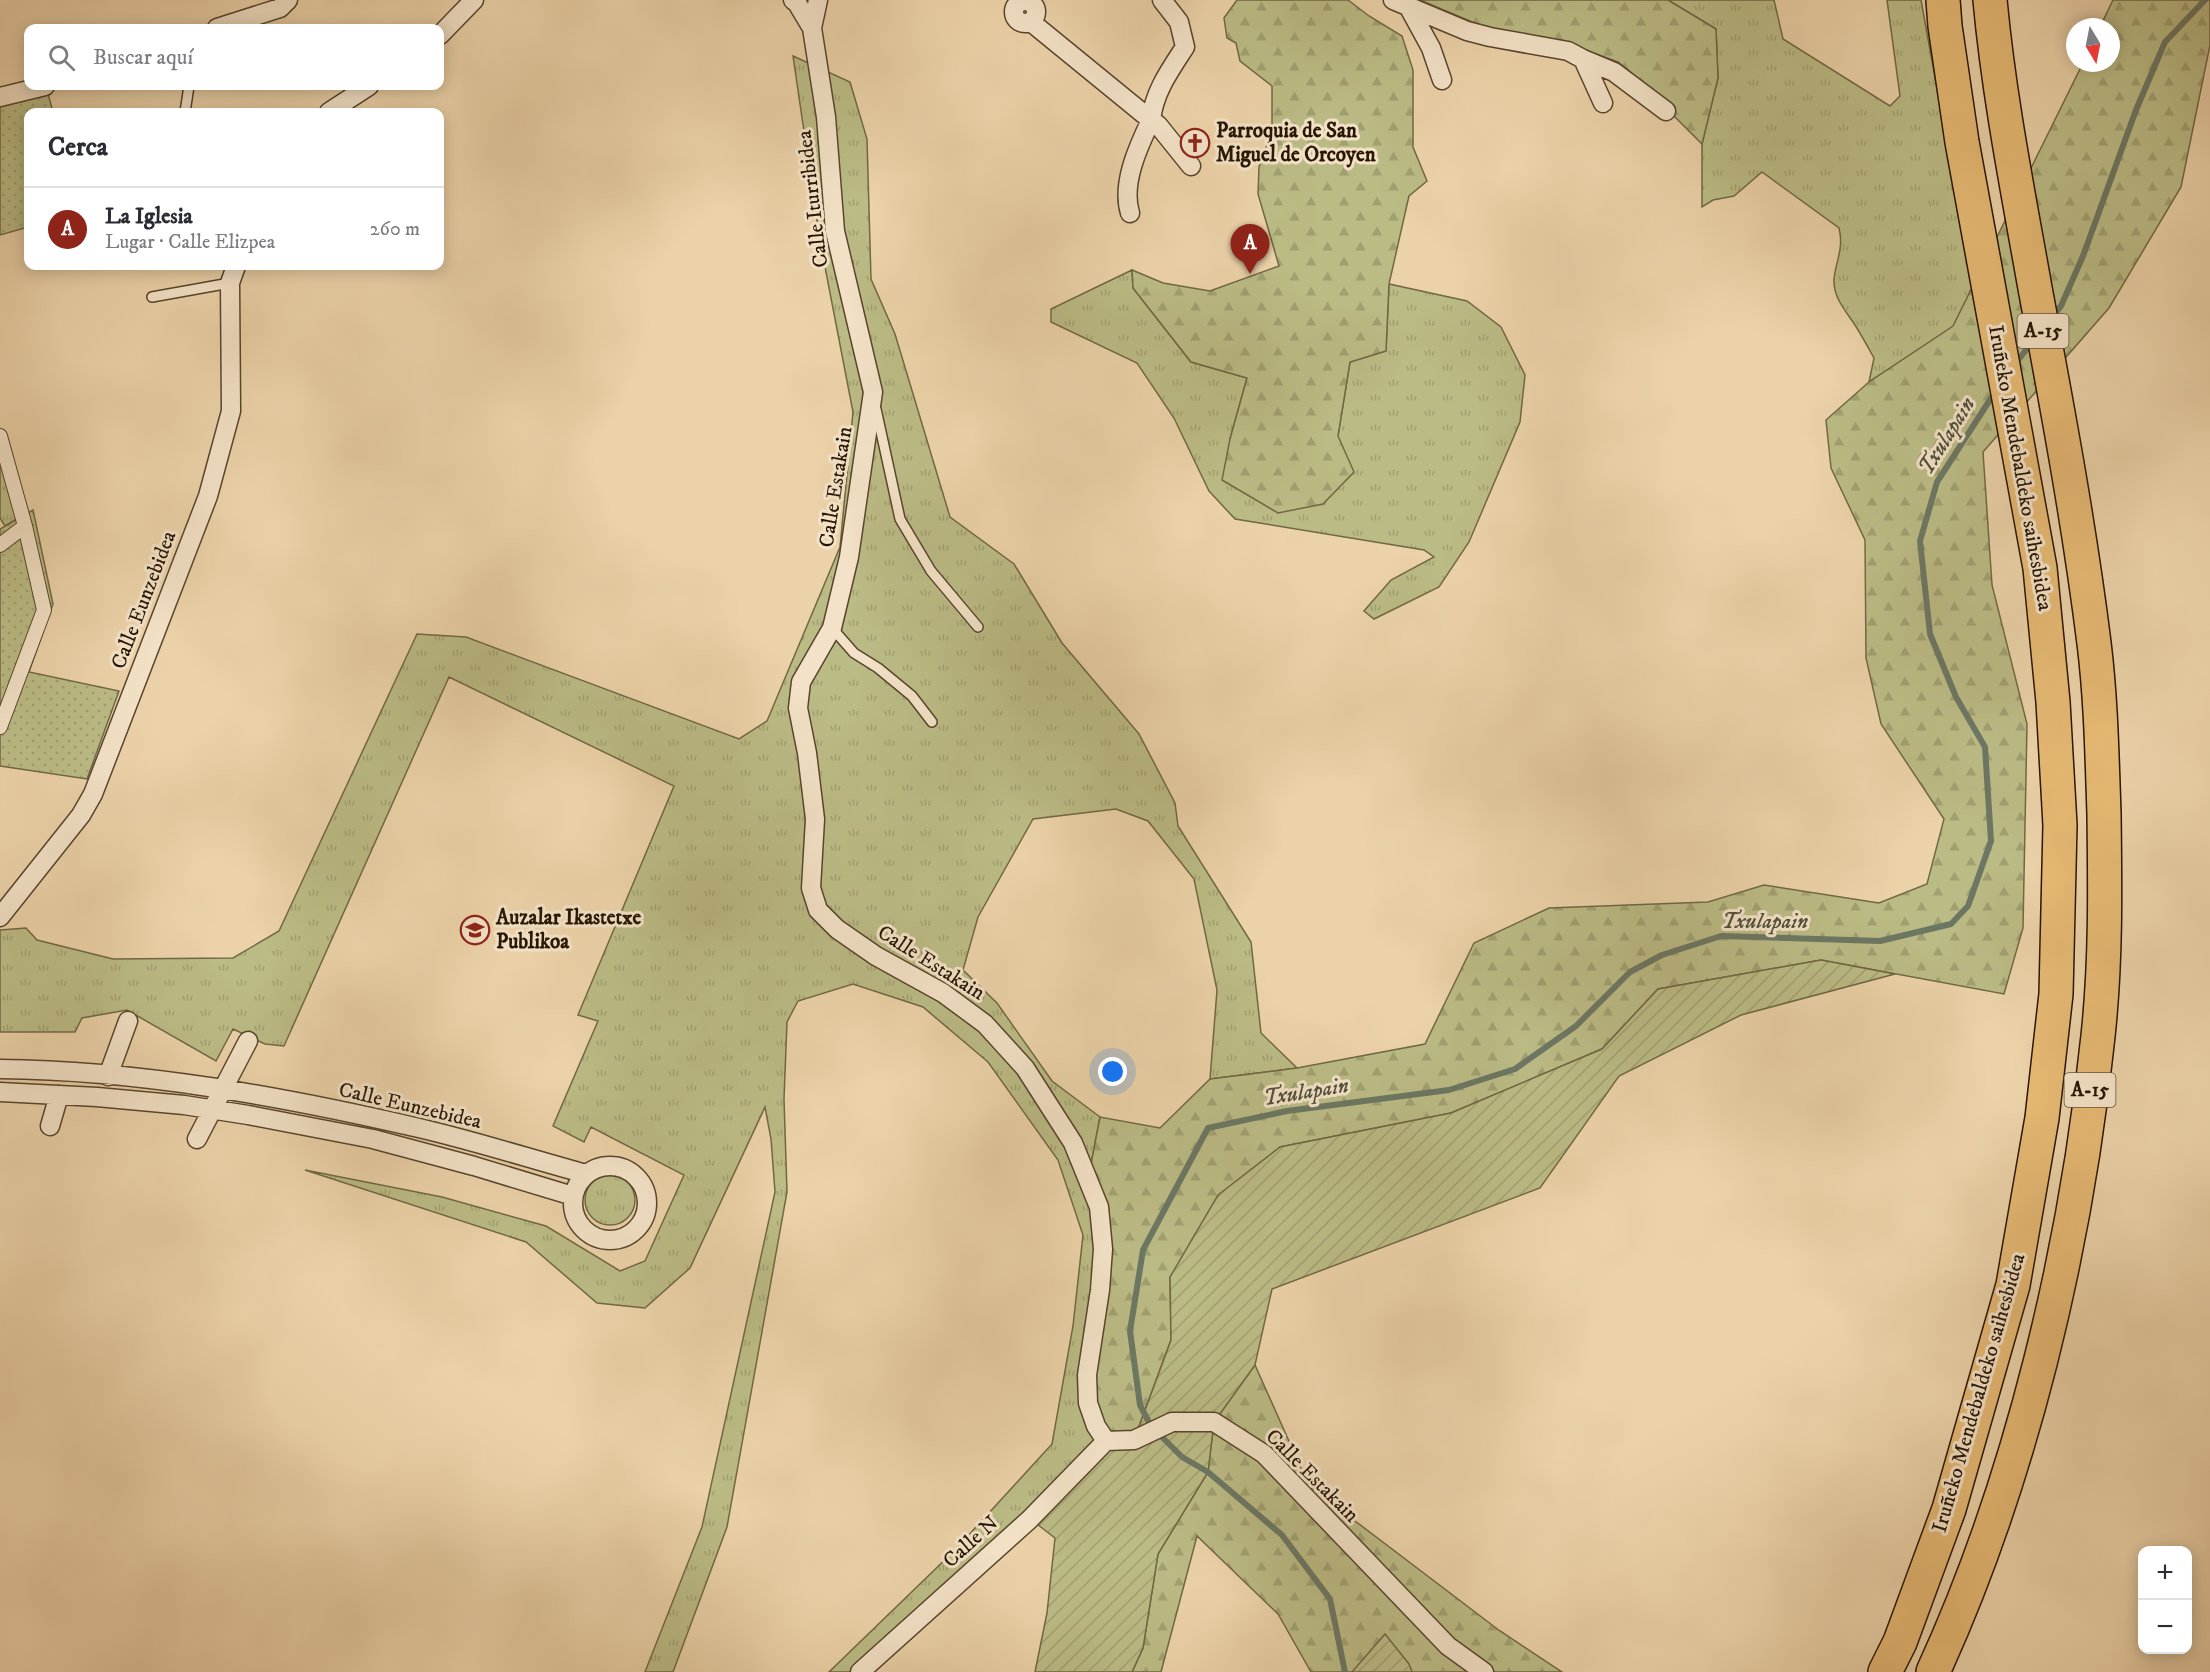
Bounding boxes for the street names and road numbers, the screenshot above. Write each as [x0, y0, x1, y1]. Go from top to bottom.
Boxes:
street label: Calle Iturribidea [792, 129, 834, 269]
road number: A-15 [2018, 314, 2068, 348]
street label: Iruñeko Mendebaldeko saihesbidea [1982, 323, 2058, 613]
street label: Calle Estakain [814, 425, 858, 549]
street label: Calle Eunzebidea [106, 527, 182, 673]
street label: Calle Estakain [872, 920, 990, 1006]
road number: A-15 [2064, 1073, 2116, 1107]
street label: Calle Eunzebidea [336, 1077, 484, 1135]
street label: Iruñeko Mendebaldeko saihesbidea [1927, 1250, 2031, 1536]
street label: Calle Estakain [1260, 1424, 1364, 1528]
street label: Calle N [938, 1510, 1004, 1574]

